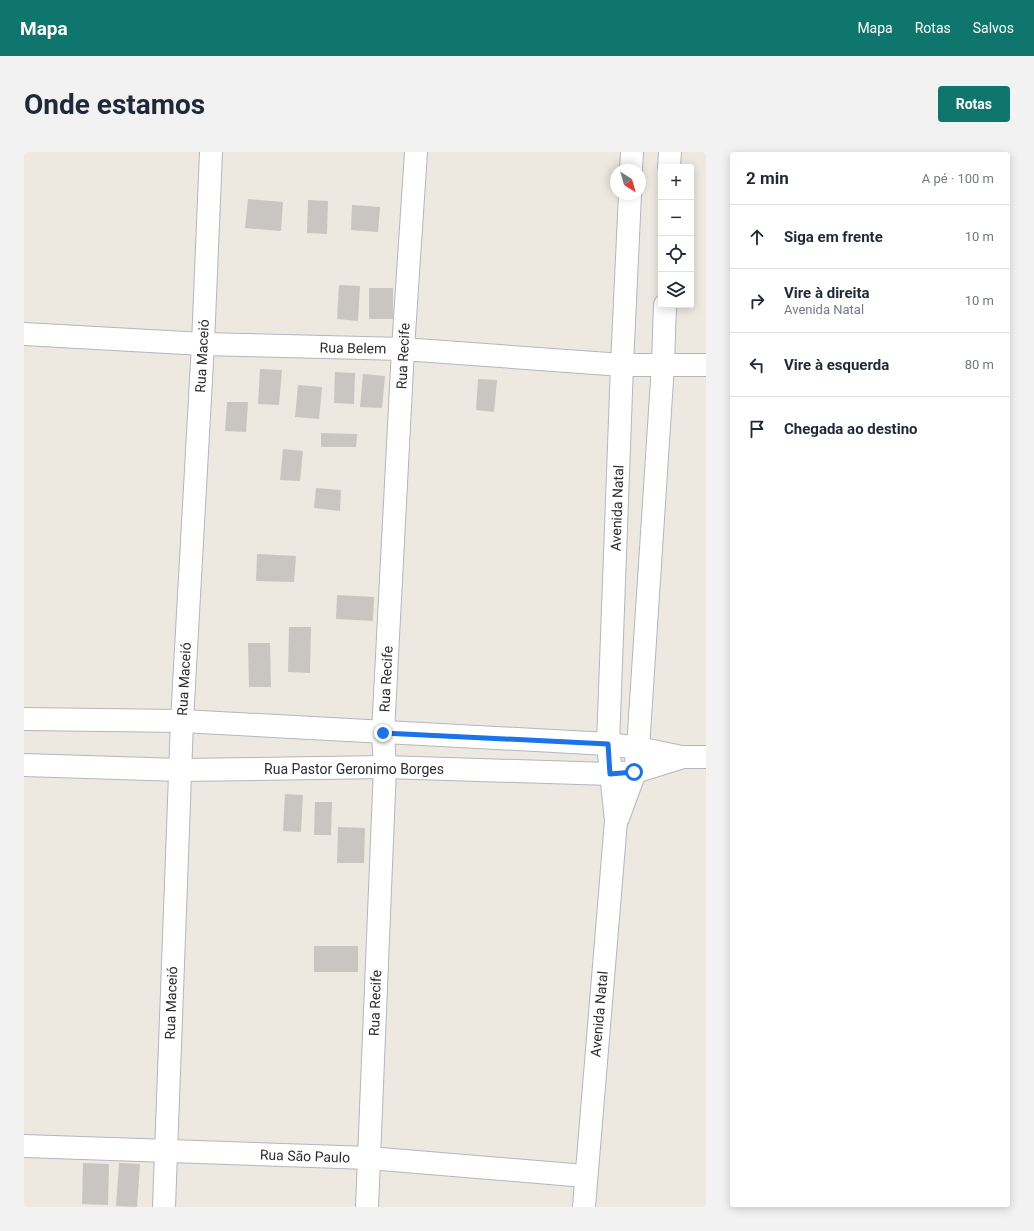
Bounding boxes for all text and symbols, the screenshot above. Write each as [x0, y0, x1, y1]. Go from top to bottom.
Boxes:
text: Mapa [20, 17, 68, 40]
text: Mapa [857, 20, 893, 36]
text: Rotas [915, 20, 951, 36]
text: Salvos [973, 20, 1014, 36]
button: Rotas [938, 86, 1010, 122]
text: Onde estamos [24, 88, 205, 121]
north arrow [610, 164, 646, 200]
map controls [658, 164, 694, 308]
button: + [658, 164, 694, 200]
text: 2 min [746, 168, 789, 188]
text: A pé · 100 m [922, 171, 994, 186]
button: − [658, 200, 694, 236]
icon: ahead [746, 226, 768, 248]
text: Siga em frente [784, 228, 883, 246]
text: 10 m [965, 229, 994, 244]
button: locate [658, 236, 694, 272]
button: layers [658, 272, 694, 308]
text: Vire à direita [784, 284, 870, 302]
icon: right [746, 290, 768, 312]
text: 10 m [965, 293, 994, 308]
text: Avenida Natal [784, 302, 864, 317]
street label: Rua Maceió [192, 319, 212, 393]
street label: Rua Recife [393, 322, 413, 390]
street label: Rua Belem [320, 339, 386, 357]
icon: left [746, 354, 768, 376]
text: Vire à esquerda [784, 356, 889, 374]
text: 80 m [965, 357, 994, 372]
icon: arrive [746, 418, 768, 440]
text: Chegada ao destino [784, 420, 918, 438]
street label: Avenida Natal [608, 465, 626, 551]
street label: Rua Maceió [174, 642, 194, 716]
street label: Rua Recife [376, 645, 396, 713]
route end [374, 724, 392, 742]
street label: Rua Pastor Geronimo Borges [264, 761, 444, 777]
route start [625, 763, 643, 781]
street label: Rua Maceió [162, 966, 180, 1040]
street label: Rua Recife [366, 970, 384, 1036]
street label: Avenida Natal [587, 970, 611, 1058]
street label: Rua São Paulo [260, 1146, 350, 1166]

